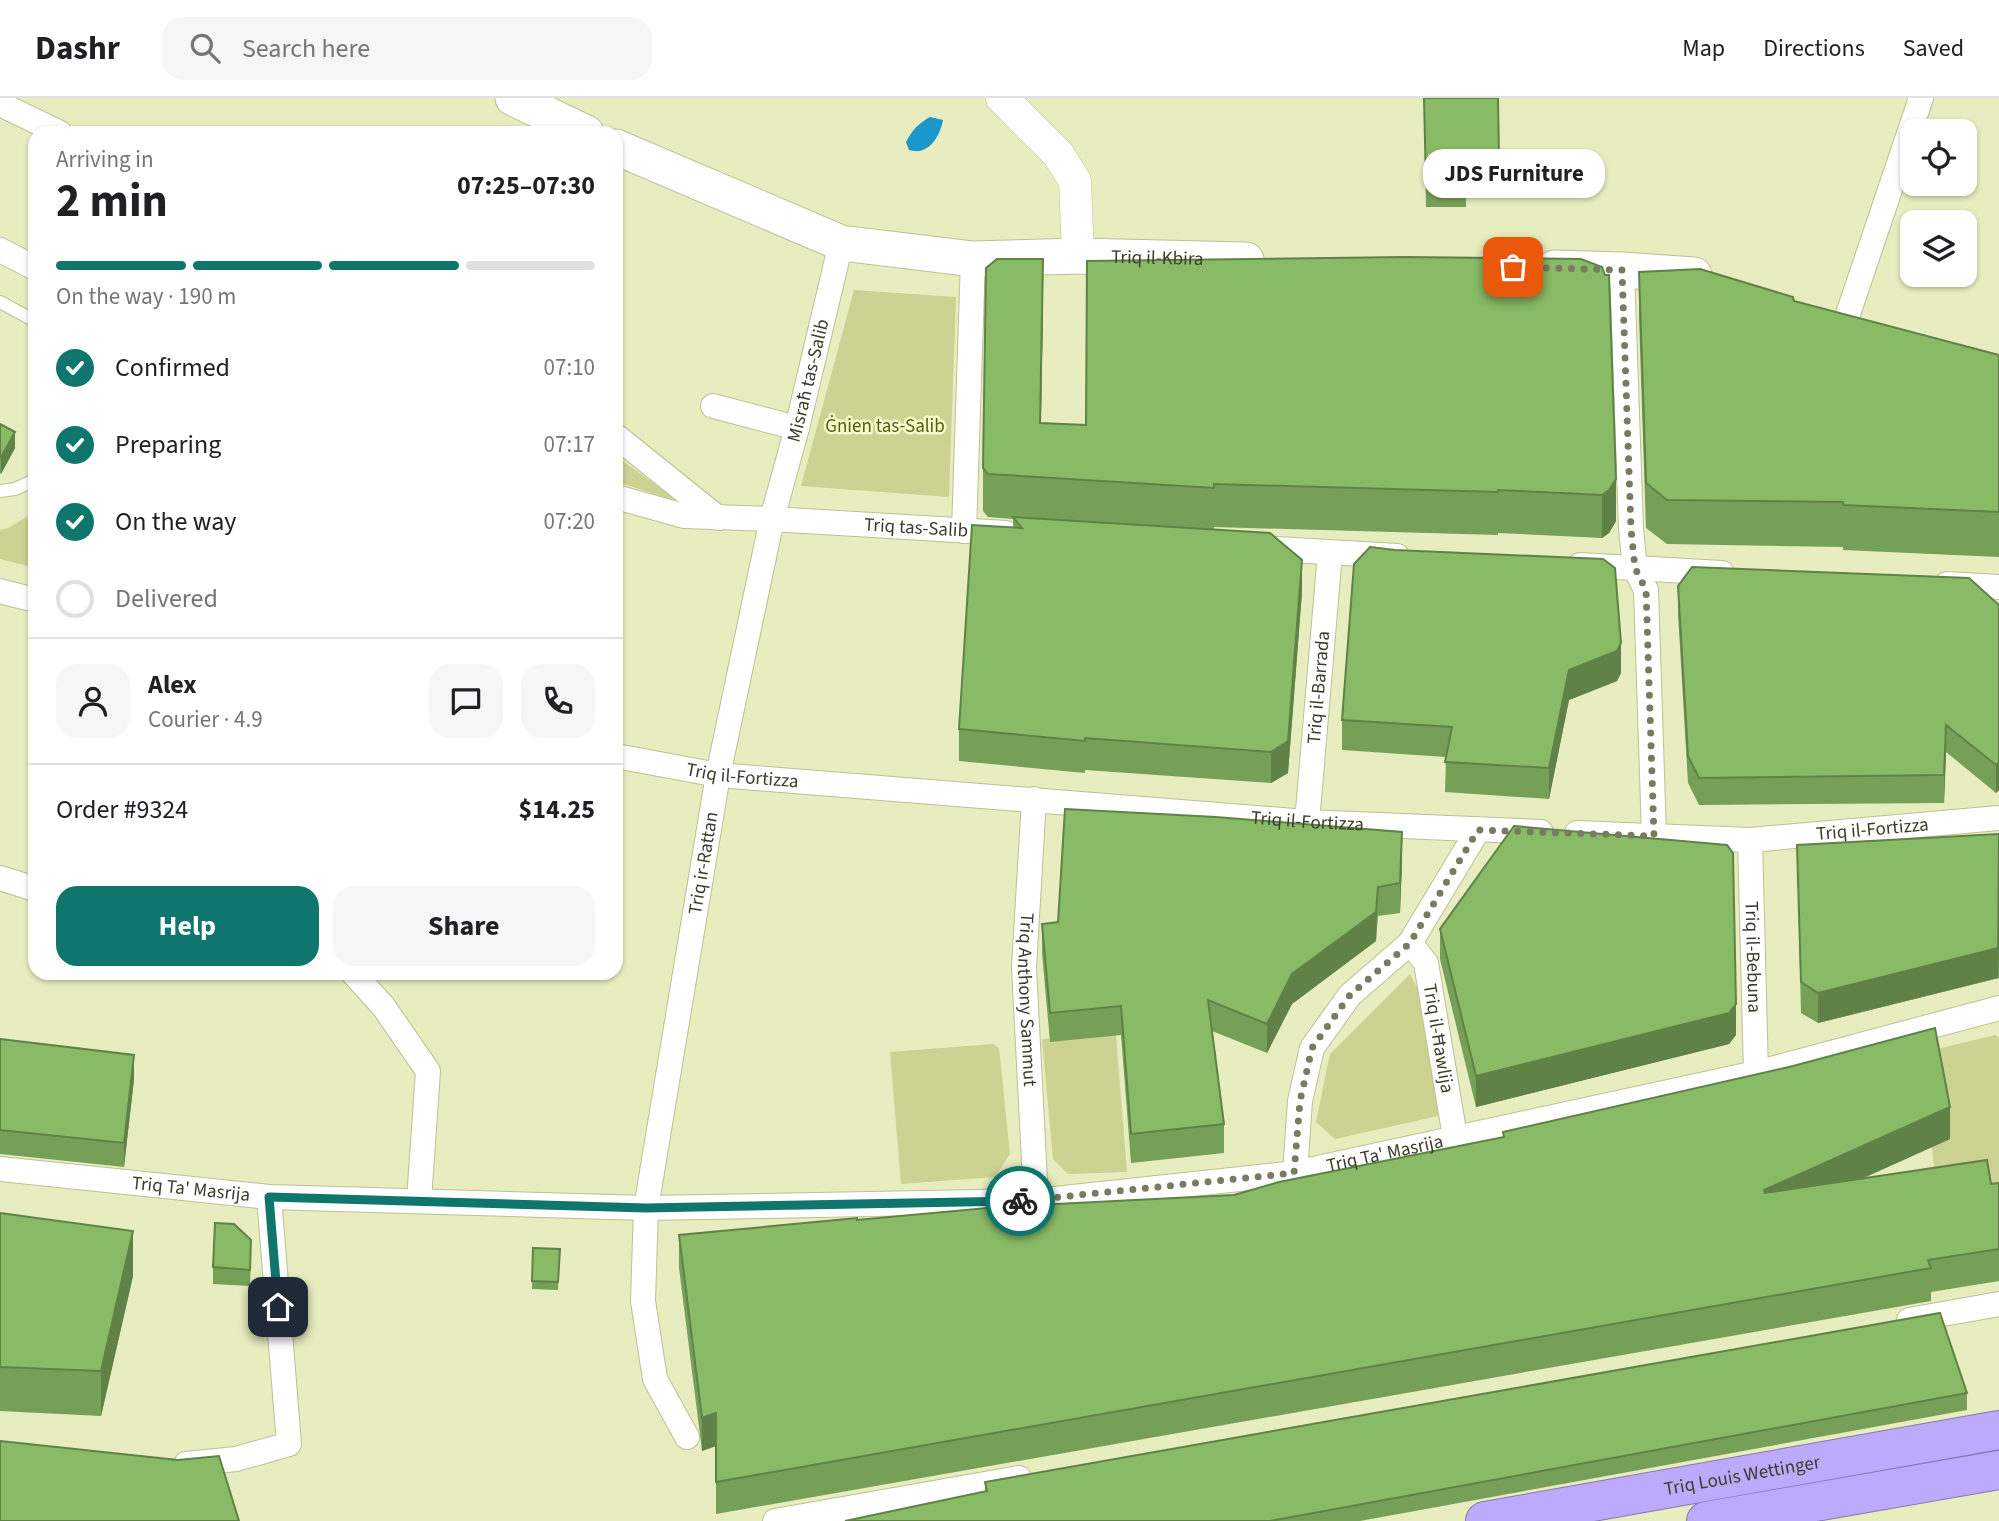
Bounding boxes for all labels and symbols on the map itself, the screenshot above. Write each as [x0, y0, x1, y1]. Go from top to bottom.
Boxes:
callout: JDS Furniture [1422, 148, 1604, 197]
pin [1483, 237, 1543, 297]
street label: Triq il-Kbira [1111, 243, 1204, 272]
street label: Misraħ tas-Salib [780, 316, 836, 445]
park label: Ġnien tas-Salib [825, 413, 945, 440]
street label: Triq tas-Salib [863, 511, 969, 544]
street label: Triq il-Barrada [1300, 630, 1337, 745]
street label: Triq il-Fortizza [684, 756, 800, 795]
street label: Triq il-Fortizza [1250, 804, 1364, 838]
street label: Triq ir-Rattan [682, 810, 725, 916]
street label: Triq il-Fortizza [1815, 811, 1930, 848]
street label: Triq il-Bebuna [1738, 901, 1768, 1013]
street label: Triq Anthony Sammut [1010, 912, 1044, 1088]
street label: Triq il-Ħawlija [1416, 982, 1461, 1095]
street label: Triq Ta' Masrija [1324, 1128, 1446, 1179]
courier [985, 1166, 1055, 1236]
street label: Triq Ta' Masrija [130, 1169, 251, 1208]
pin [248, 1277, 308, 1337]
street label: Triq Louis Wettinger [1662, 1448, 1823, 1503]

